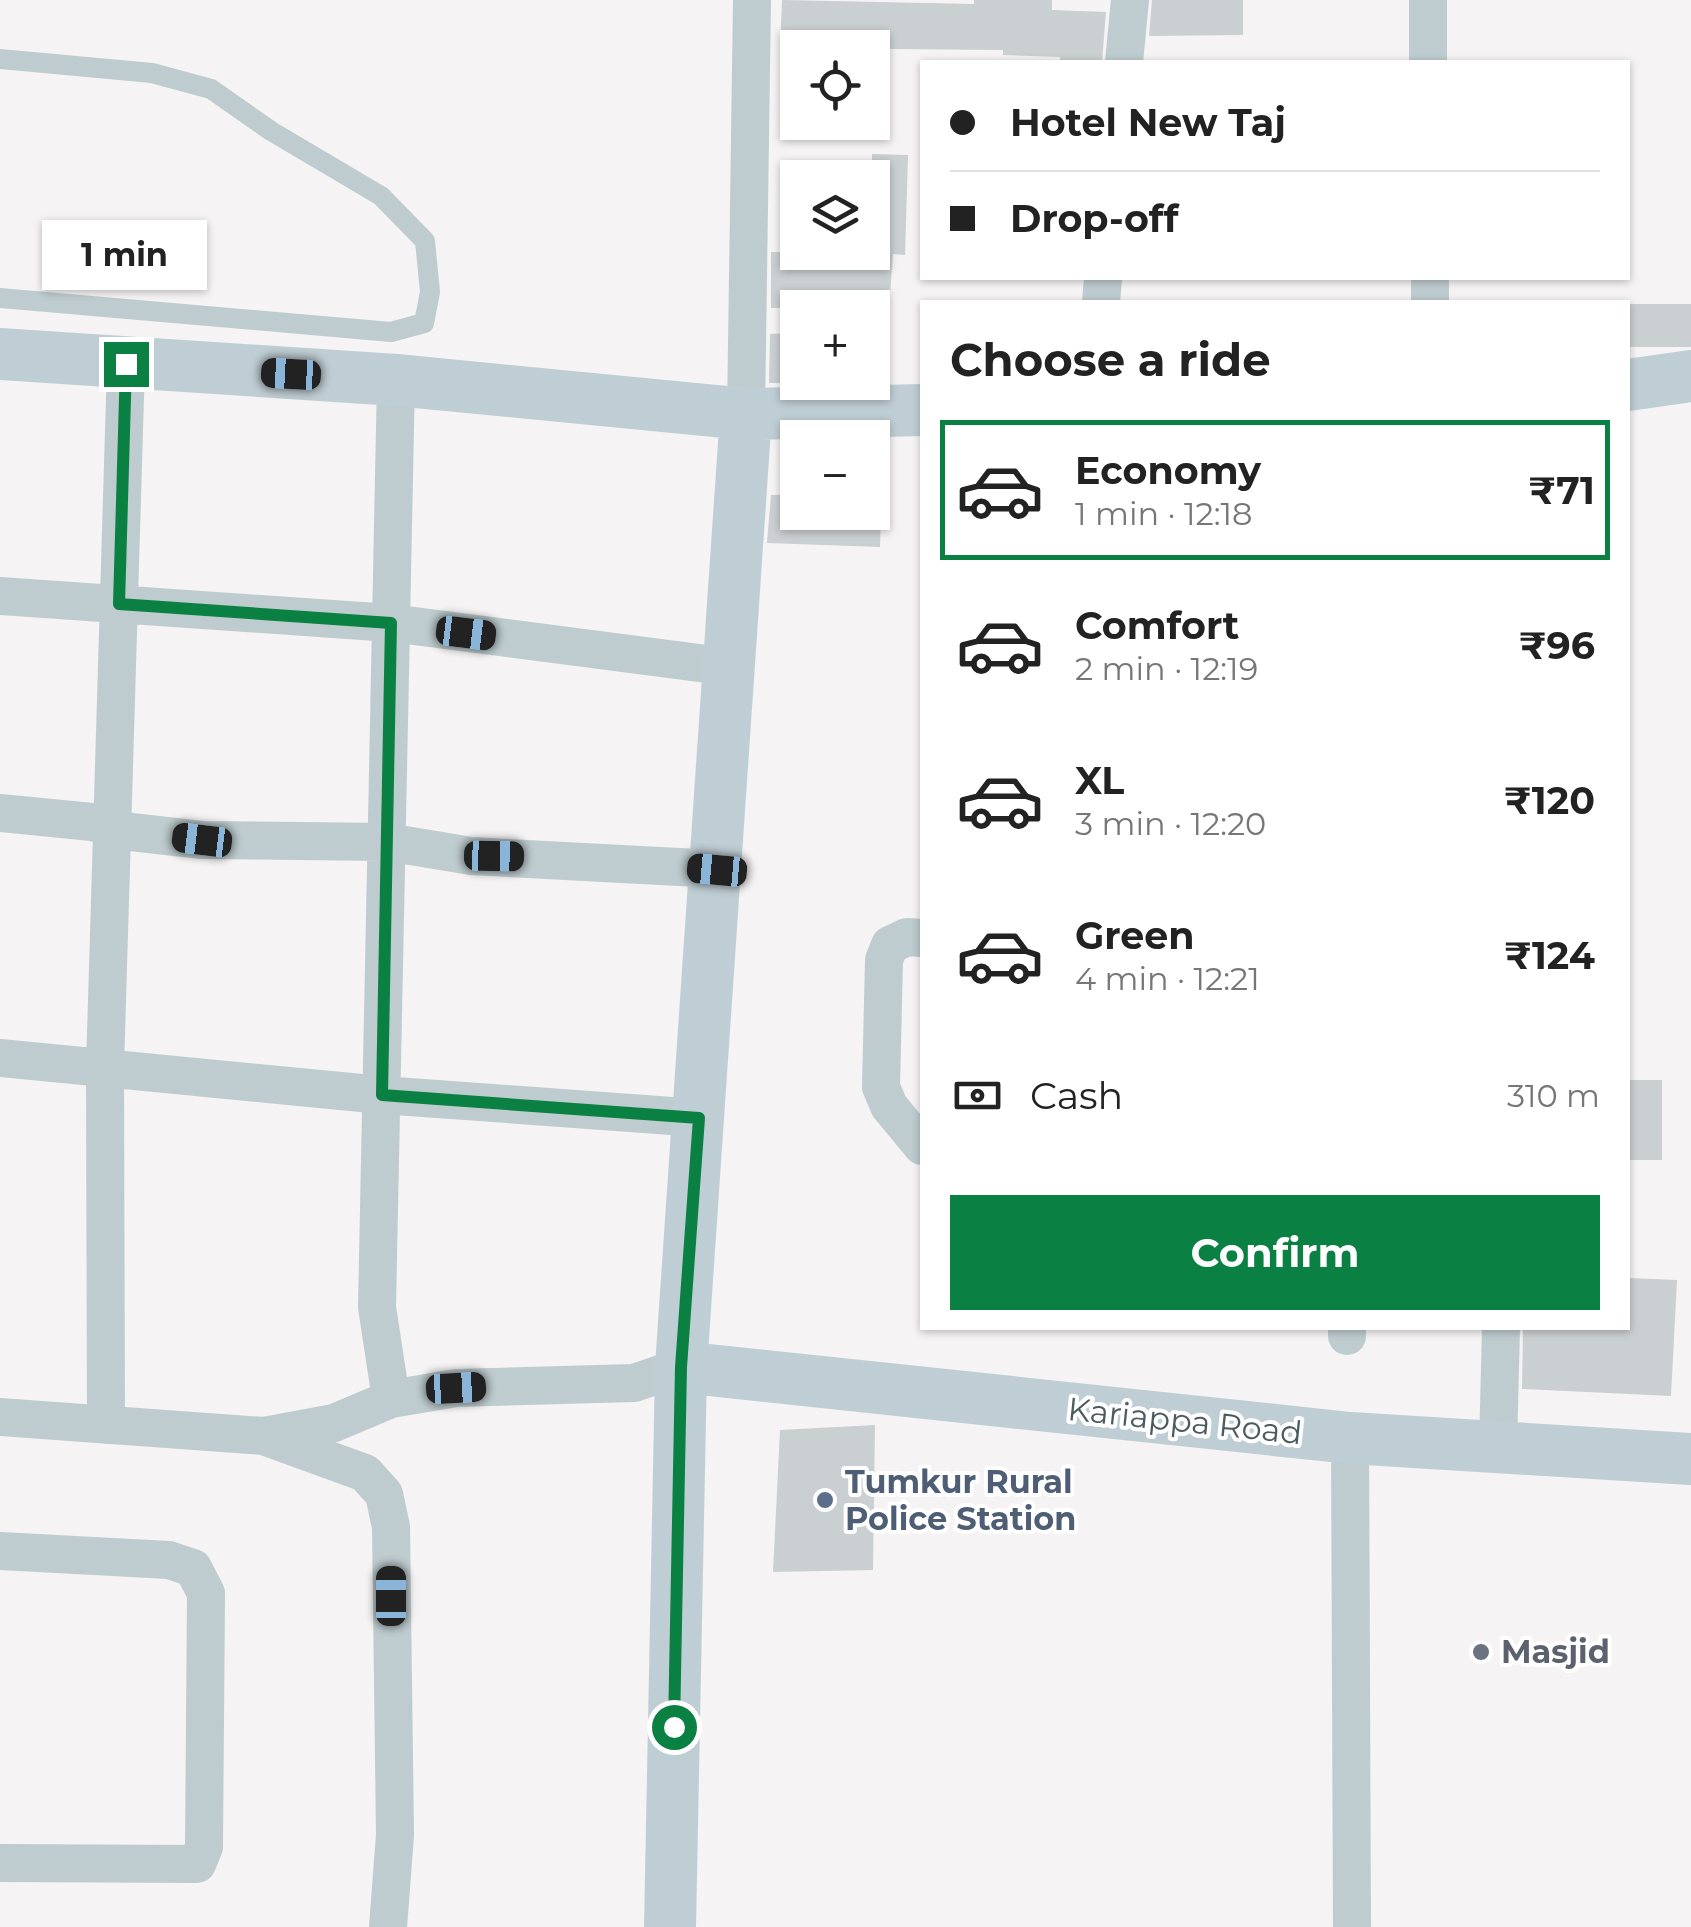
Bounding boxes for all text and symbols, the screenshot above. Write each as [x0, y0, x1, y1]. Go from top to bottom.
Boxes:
map controls [780, 30, 890, 530]
button: locate [780, 30, 890, 140]
text: Hotel New Taj [1010, 99, 1286, 146]
button: layers [780, 160, 890, 270]
text: Drop-off [1010, 195, 1179, 242]
callout: 1 min [44, 219, 208, 289]
text: 1 min [81, 235, 168, 274]
button: + [780, 290, 890, 400]
text: Choose a ride [950, 332, 1271, 387]
route end [104, 342, 149, 387]
car [260, 357, 322, 391]
button: − [780, 420, 890, 530]
icon: car [955, 445, 1045, 535]
text: Economy [1075, 447, 1261, 494]
text: ₹71 [1529, 467, 1595, 514]
text: 1 min · 12:18 [1075, 494, 1252, 533]
icon: car [955, 600, 1045, 690]
text: Comfort [1075, 602, 1239, 649]
car [434, 614, 498, 652]
text: ₹96 [1519, 622, 1595, 669]
text: 2 min · 12:19 [1075, 649, 1258, 688]
icon: car [955, 755, 1045, 845]
text: XL [1075, 757, 1124, 804]
text: ₹120 [1504, 777, 1595, 824]
text: 3 min · 12:20 [1075, 804, 1266, 843]
car [170, 821, 234, 859]
car [464, 840, 524, 872]
car [686, 852, 748, 888]
icon: car [955, 910, 1045, 1000]
text: Green [1075, 912, 1195, 959]
text: ₹124 [1504, 932, 1595, 979]
text: 4 min · 12:21 [1075, 959, 1260, 998]
icon: cash [950, 1068, 1005, 1123]
text: Cash [1030, 1072, 1123, 1119]
text: 310 m [1507, 1076, 1600, 1115]
button: Confirm [950, 1195, 1600, 1310]
car [425, 1371, 487, 1405]
street label: Kariappa Road [1066, 1389, 1304, 1452]
place label: Tumkur Rural Police Station [845, 1462, 1076, 1538]
marker: Tumkur Rural Police Station [814, 1489, 836, 1511]
car [376, 1566, 406, 1626]
place label: Masjid [1501, 1632, 1610, 1671]
marker: Masjid [1470, 1641, 1492, 1663]
route start [652, 1705, 697, 1750]

